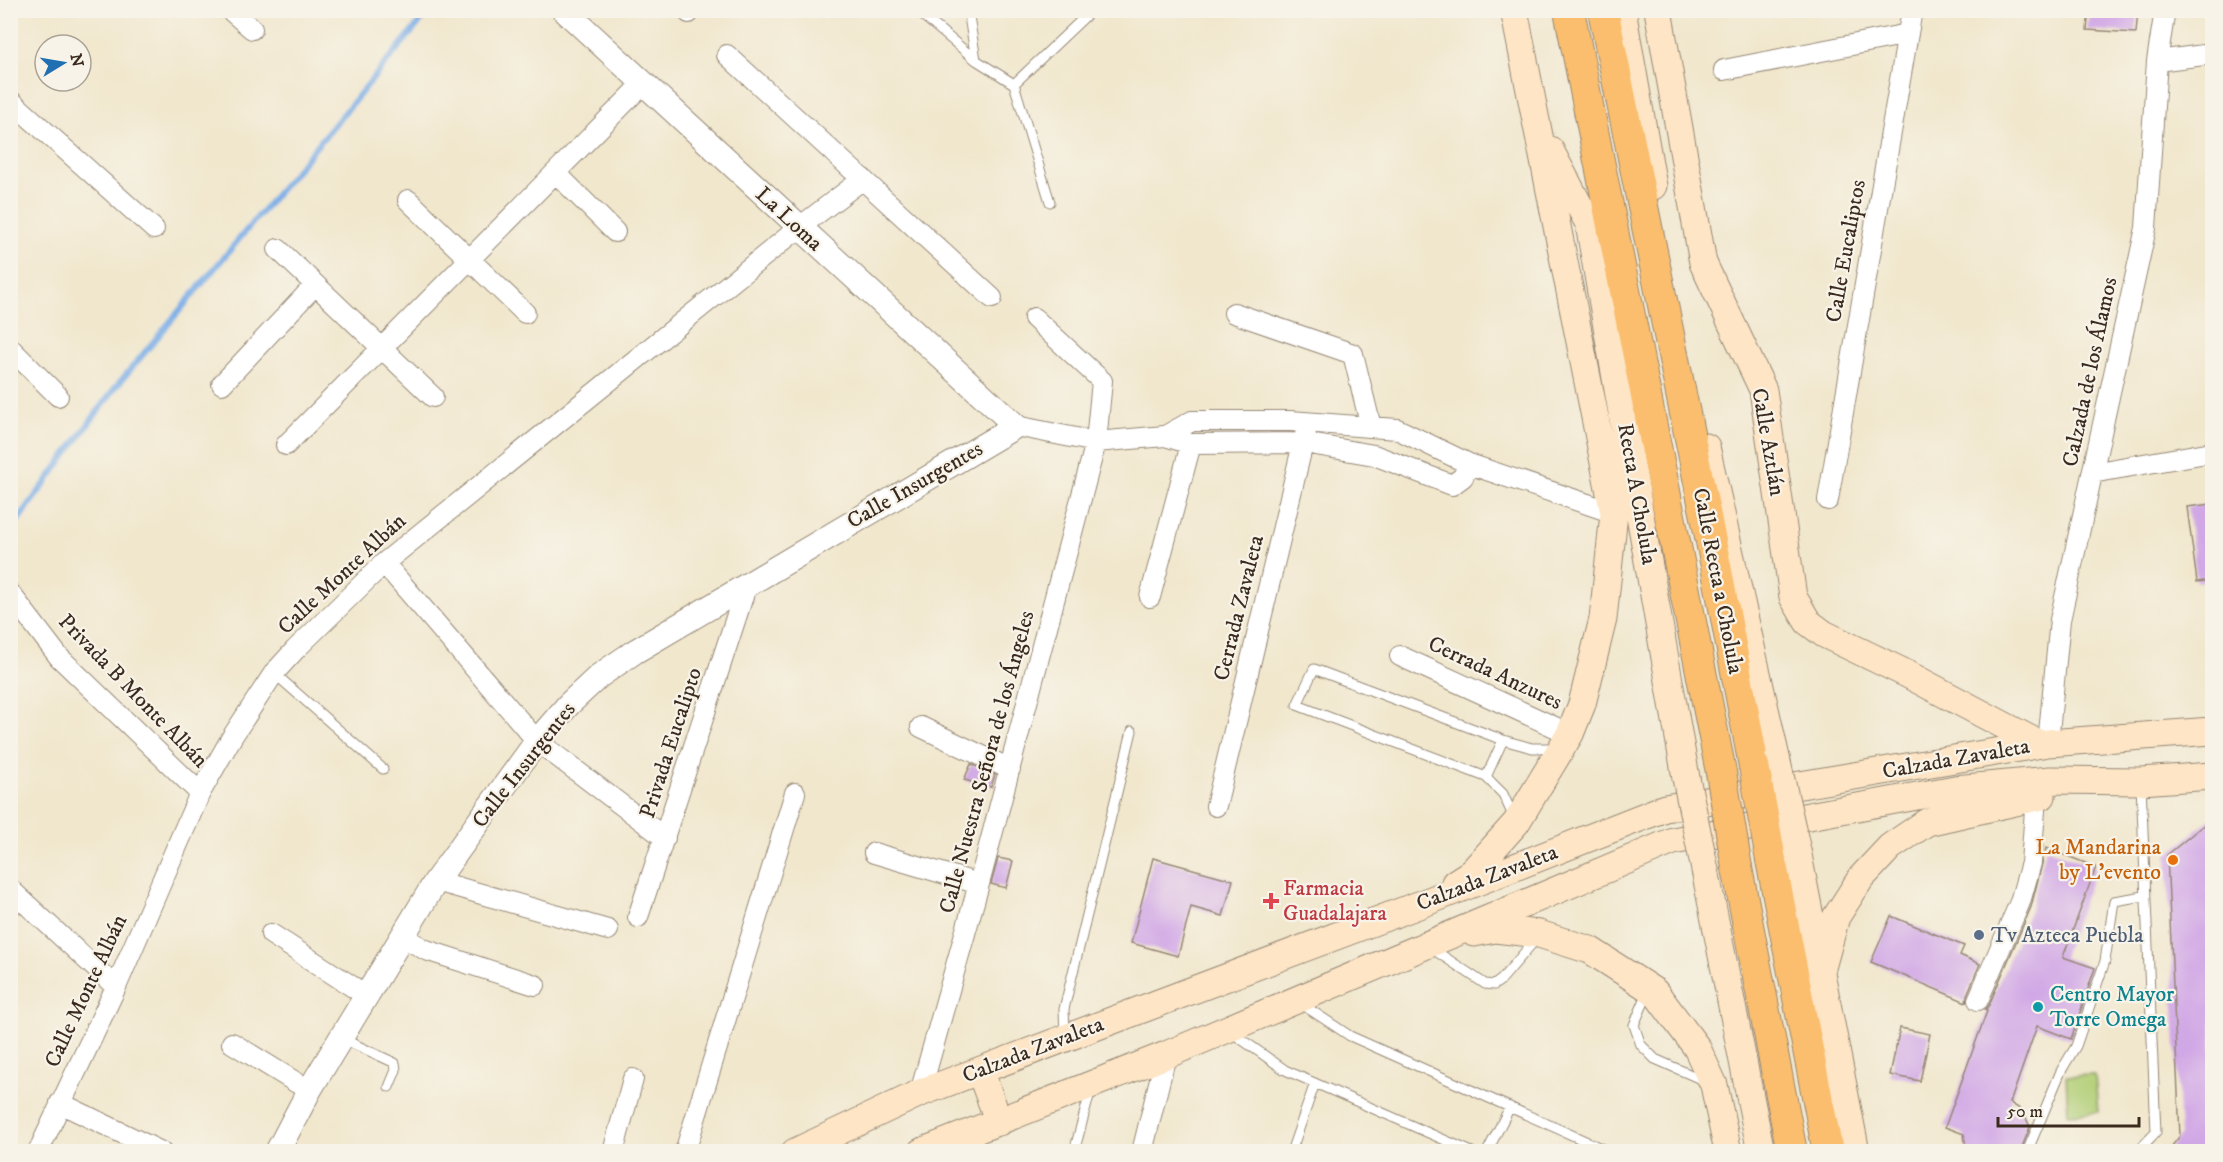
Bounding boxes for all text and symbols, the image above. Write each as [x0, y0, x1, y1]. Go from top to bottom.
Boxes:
north arrow [33, 33, 93, 93]
text: N [66, 52, 88, 69]
street label: Calle Eucaliptos [1820, 178, 1872, 324]
street label: La Loma [750, 181, 829, 257]
street label: Calzada de los Álamos [2056, 275, 2123, 469]
street label: Calle Aztlán [1745, 386, 1791, 499]
street label: Recta A Cholula [1611, 421, 1663, 567]
street label: Calle Insurgentes [842, 435, 988, 535]
street label: Calle Recta a Cholula [1687, 486, 1749, 677]
street label: Calle Monte Albán [272, 507, 412, 640]
street label: Cerrada Zavaleta [1208, 532, 1270, 684]
street label: Calle Nuestra Señora de los Ángeles [933, 607, 1040, 916]
street label: Privada B Monte Albán [52, 608, 214, 774]
street label: Cerrada Anzures [1424, 630, 1566, 716]
street label: Privada Eucalipto [634, 664, 708, 822]
street label: Calle Insurgentes [466, 697, 582, 833]
street label: Calzada Zavaleta [1880, 733, 2032, 785]
place label: La Mandarina by L'evento [2035, 834, 2162, 886]
street label: Calzada Zavaleta [1413, 838, 1562, 917]
marker: La Mandarina by L'evento [2166, 853, 2180, 867]
place label: Farmacia Guadalajara [1283, 875, 1387, 927]
marker: Farmacia Guadalajara [1264, 894, 1278, 908]
street label: Calle Monte Albán [39, 910, 133, 1072]
place label: Tv Azteca Puebla [1991, 922, 2144, 949]
marker: Tv Azteca Puebla [1972, 928, 1986, 942]
place label: Centro Mayor Torre Omega [2050, 981, 2175, 1033]
marker: Centro Mayor Torre Omega [2031, 1000, 2045, 1014]
street label: Calzada Zavaleta [959, 1010, 1108, 1089]
scale bar [1998, 1090, 2139, 1128]
text: 50 m [2007, 1101, 2043, 1123]

